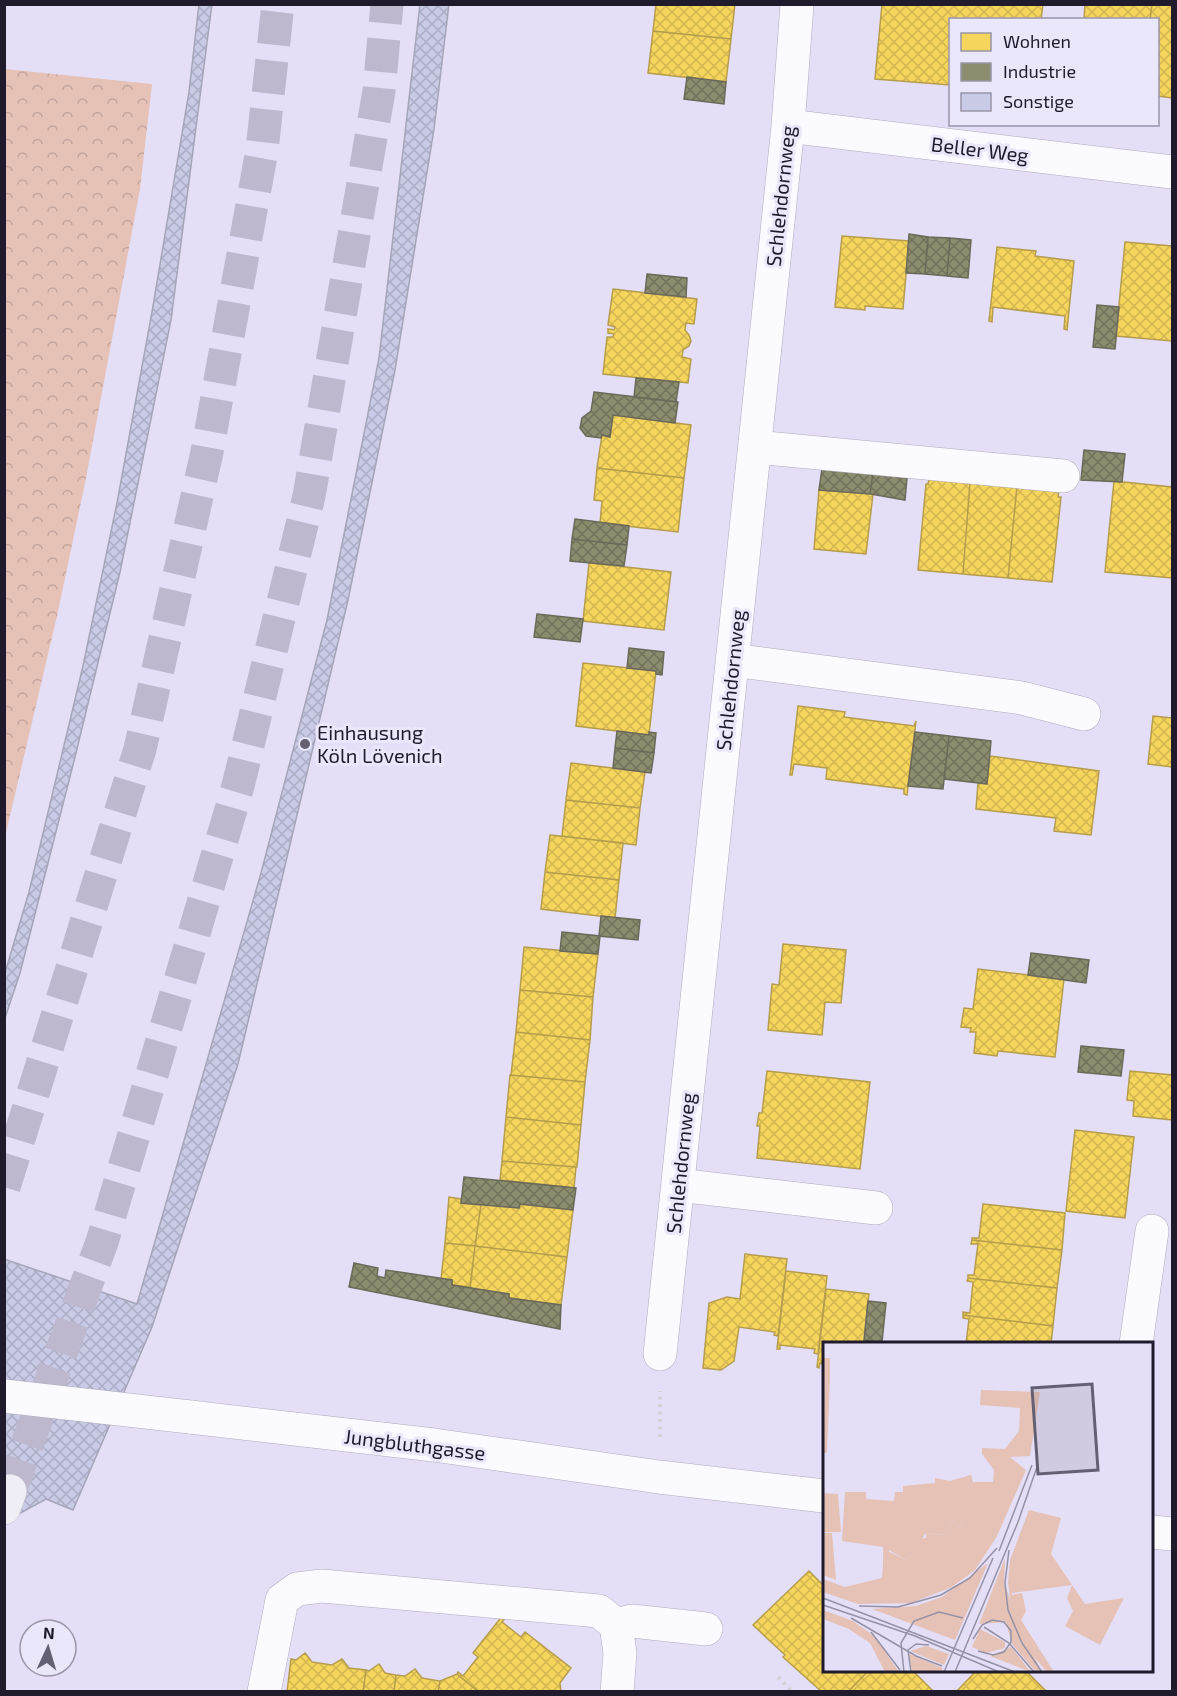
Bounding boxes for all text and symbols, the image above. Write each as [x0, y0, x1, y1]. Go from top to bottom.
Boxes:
legend [949, 18, 1159, 126]
text: Wohnen [1003, 30, 1071, 52]
text: Industrie [1003, 60, 1076, 82]
text: Sonstige [1003, 90, 1074, 112]
street label: Schlehdornweg [761, 124, 799, 268]
street label: Beller Weg [930, 131, 1030, 167]
street label: Schlehdornweg [711, 608, 749, 752]
place label: Einhausung Köln Lövenich [317, 720, 443, 767]
marker: Einhausung Köln Lövenich [298, 737, 312, 751]
street label: Schlehdornweg [661, 1091, 699, 1235]
inset map [823, 1342, 1153, 1672]
street label: Jungbluthgasse [343, 1423, 487, 1465]
north arrow [18, 1618, 78, 1678]
text: N [43, 1623, 56, 1642]

